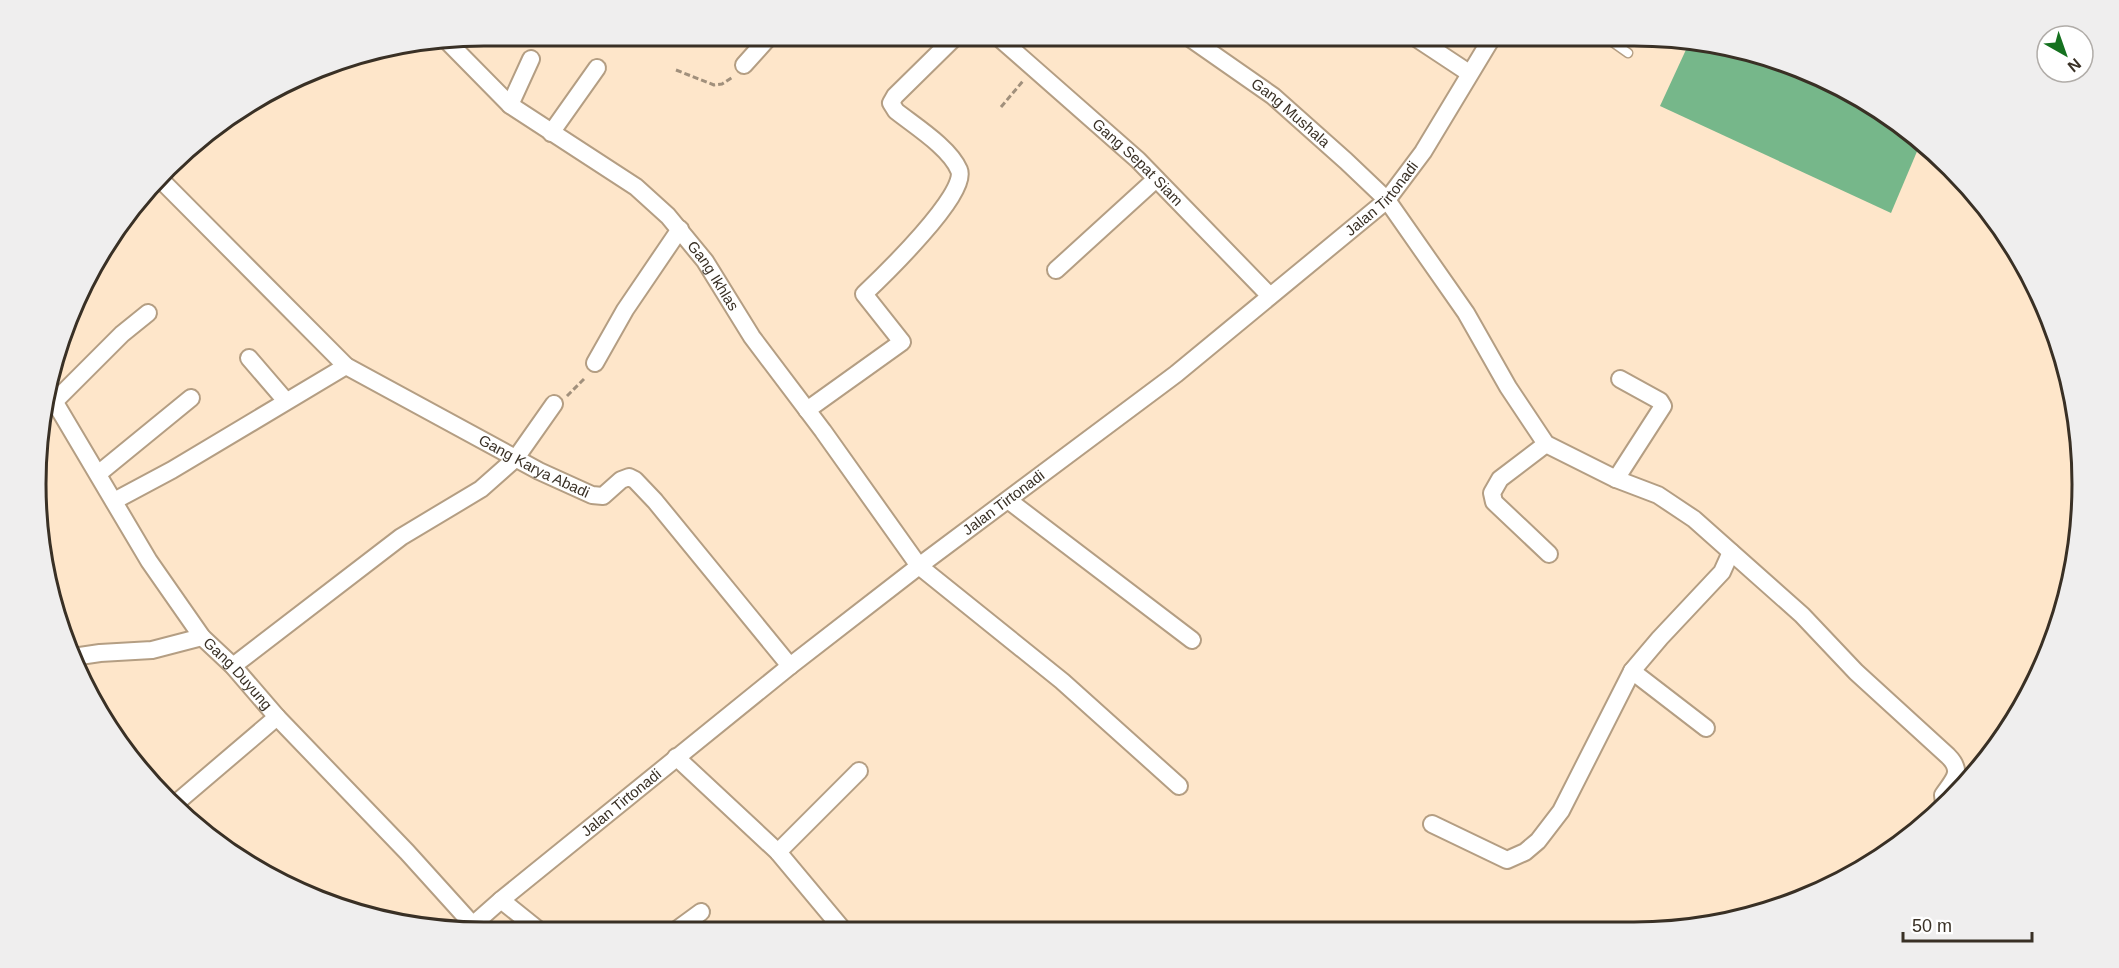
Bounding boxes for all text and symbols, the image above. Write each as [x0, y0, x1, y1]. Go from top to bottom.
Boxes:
north arrow [2035, 24, 2095, 84]
text: N [2064, 55, 2084, 75]
street label: Gang Mushala [1248, 75, 1334, 151]
street label: Gang Sepat Siam [1089, 115, 1187, 209]
street label: Jalan Tirtonadi [1342, 158, 1421, 239]
street label: Gang Ikhlas [684, 237, 743, 314]
street label: Gang Karya Abadi [476, 431, 592, 501]
street label: Jalan Tirtonadi [959, 466, 1047, 538]
street label: Gang Duyung [200, 634, 276, 713]
street label: Jalan Tirtonadi [578, 765, 664, 840]
scale bar [1903, 905, 2032, 943]
text: 50 m [1912, 916, 1952, 936]

